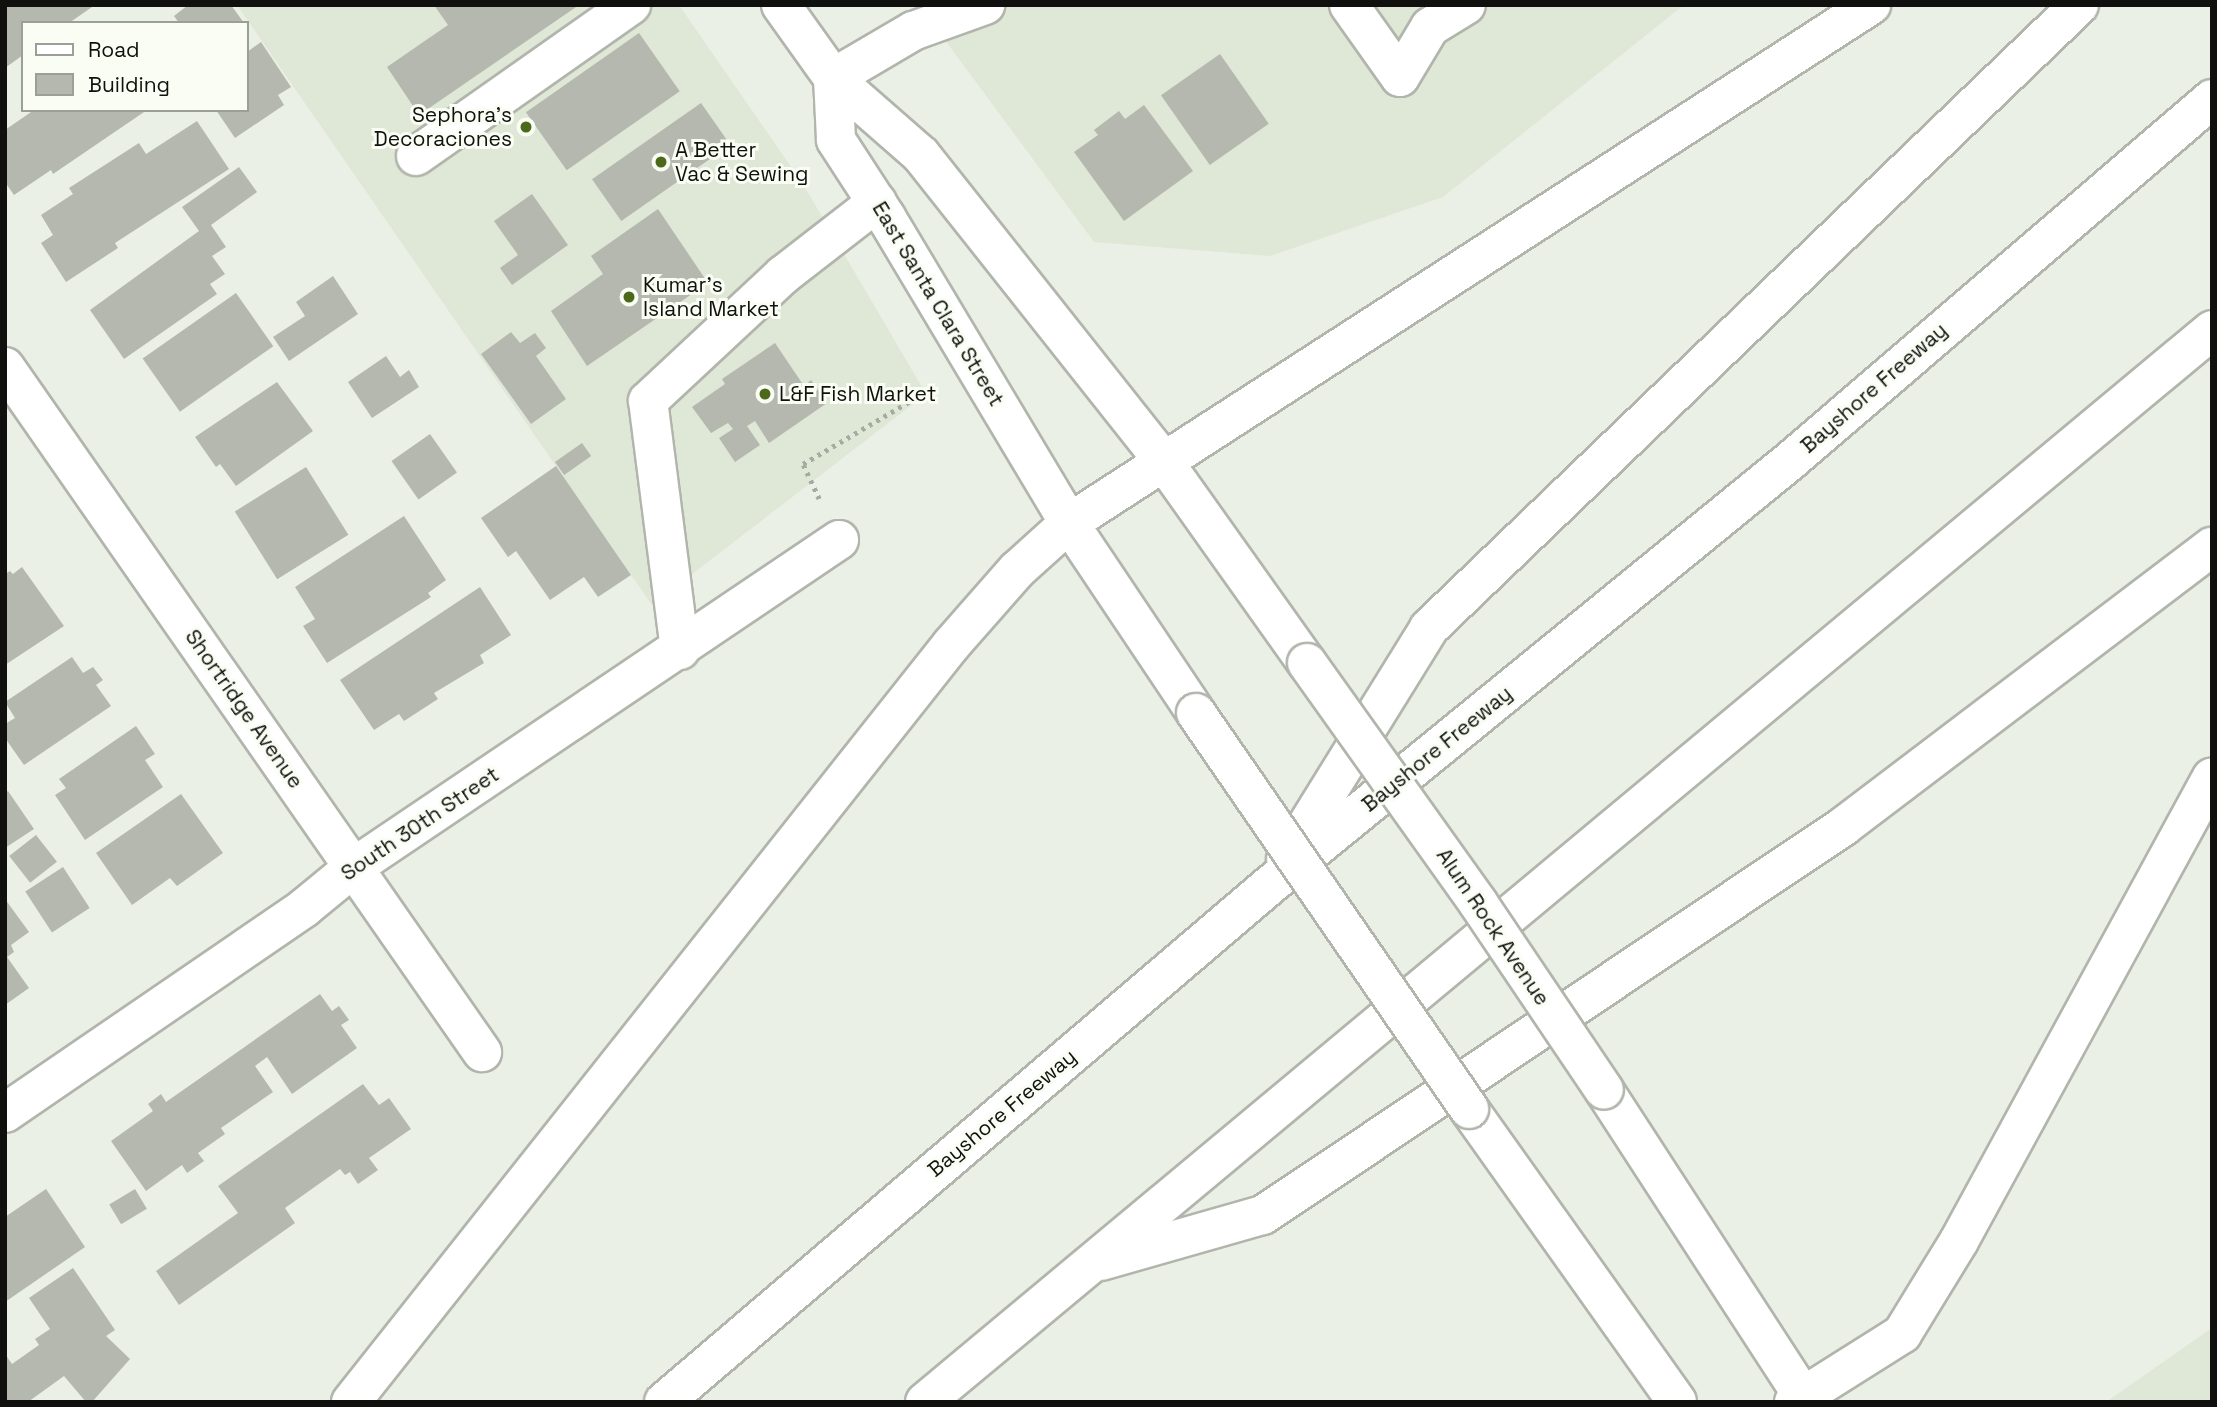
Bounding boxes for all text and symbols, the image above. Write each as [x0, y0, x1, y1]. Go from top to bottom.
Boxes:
legend [21, 21, 248, 112]
text: Road [88, 36, 140, 63]
text: Building [88, 71, 170, 98]
place label: Sephora's Decoraciones [374, 102, 512, 152]
marker: Sephora's Decoraciones [518, 119, 534, 135]
place label: A Better Vac & Sewing [675, 137, 808, 187]
marker: A Better Vac & Sewing [653, 154, 669, 170]
street label: East Santa Clara Street [867, 197, 1009, 411]
place label: Kumar's Island Market [643, 272, 779, 322]
marker: Kumar's Island Market [621, 289, 637, 305]
street label: Bayshore Freeway [1796, 318, 1952, 458]
place label: L&F Fish Market [779, 381, 936, 407]
marker: L&F Fish Market [757, 386, 773, 402]
street label: Shortridge Avenue [180, 625, 308, 793]
street label: Bayshore Freeway [1357, 681, 1517, 817]
street label: South 30th Street [336, 762, 504, 886]
street label: Alum Rock Avenue [1431, 844, 1555, 1010]
street label: Bayshore Freeway [923, 1044, 1081, 1182]

